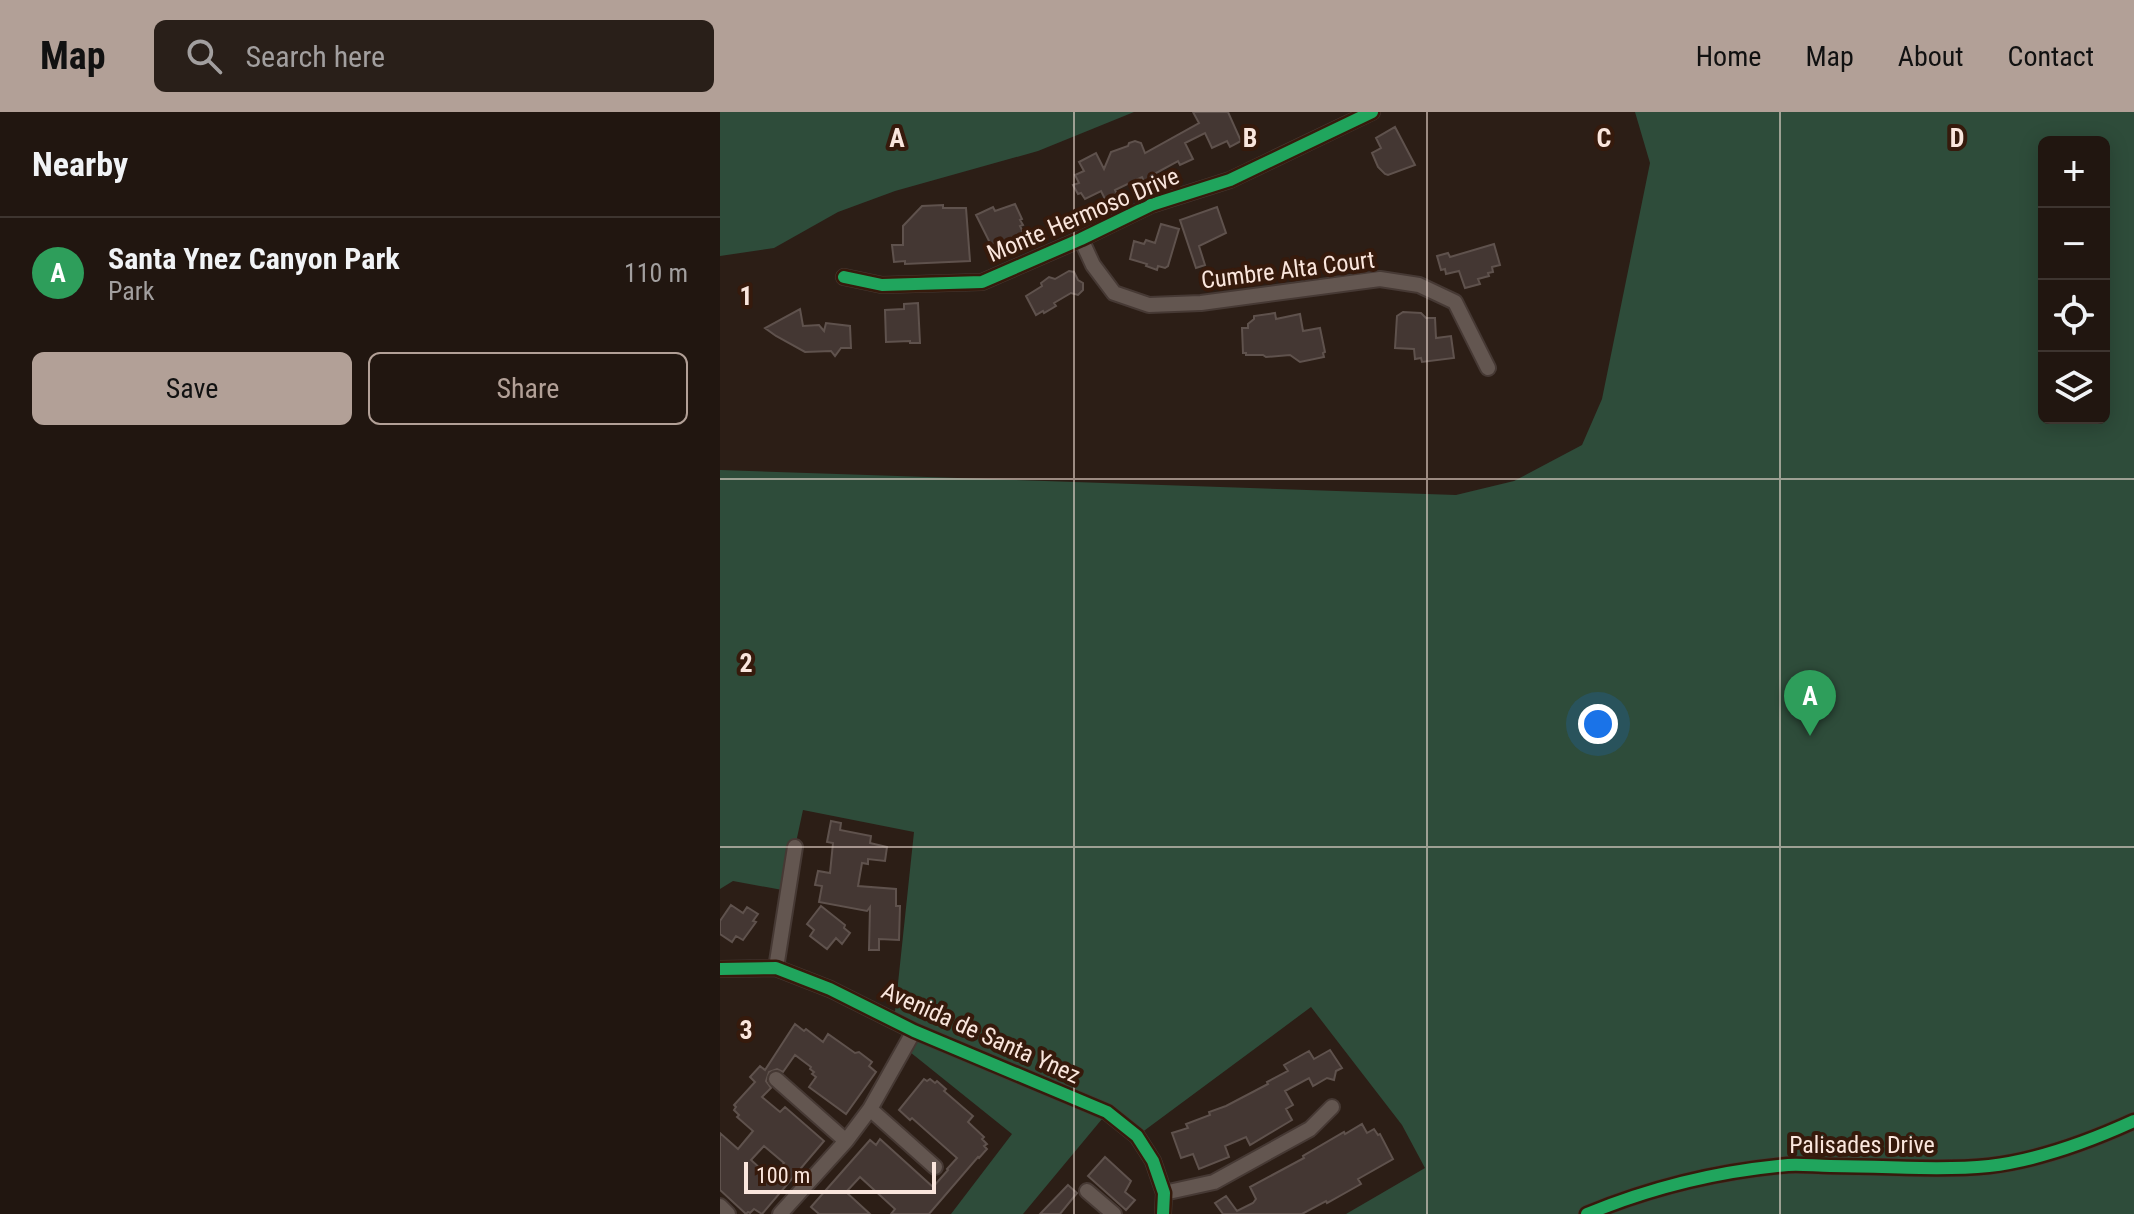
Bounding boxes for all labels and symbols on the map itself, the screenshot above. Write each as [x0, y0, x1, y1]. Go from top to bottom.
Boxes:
text: A [889, 123, 905, 153]
text: B [1243, 123, 1257, 153]
text: C [1597, 123, 1612, 153]
text: D [1950, 123, 1964, 153]
street label: Monte Hermoso Drive [983, 162, 1183, 268]
street label: Cumbre Alta Court [1200, 245, 1376, 295]
text: 1 [739, 281, 753, 311]
text: 2 [739, 648, 753, 678]
pin: A [1784, 670, 1836, 736]
your location [1578, 704, 1618, 744]
street label: Avenida de Santa Ynez [877, 977, 1085, 1089]
text: 3 [739, 1015, 753, 1045]
street label: Palisades Drive [1789, 1131, 1935, 1159]
scale bar [744, 1158, 936, 1194]

